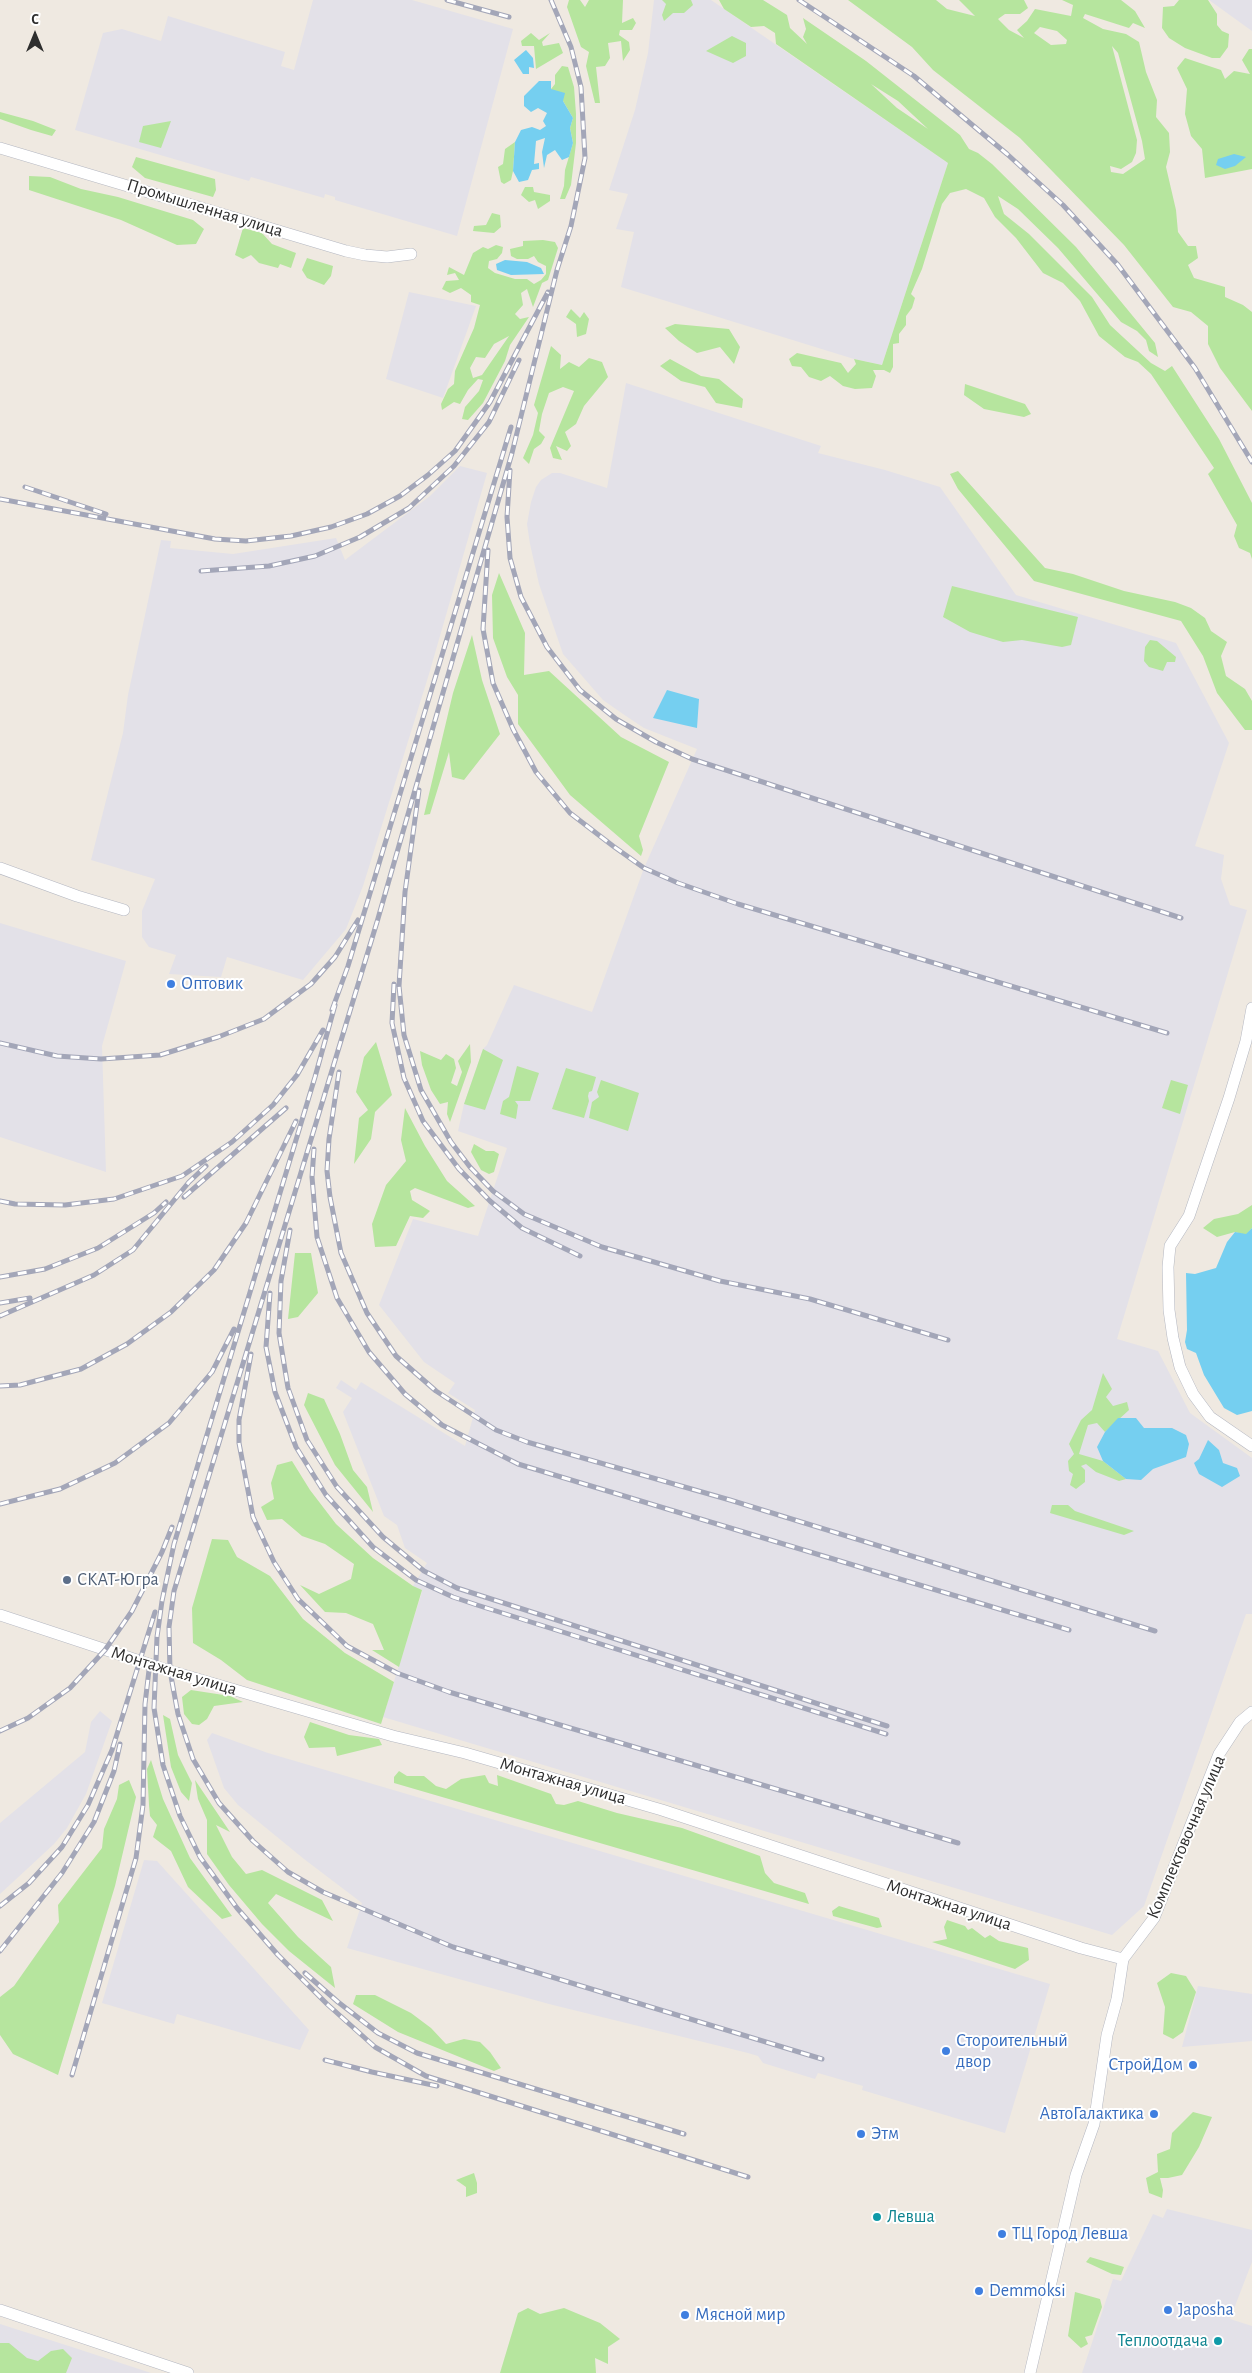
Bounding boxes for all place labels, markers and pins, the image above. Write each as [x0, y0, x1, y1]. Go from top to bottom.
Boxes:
place label: Оптовик [181, 973, 243, 995]
marker: Оптовик [165, 978, 177, 990]
place label: СКАТ-Югра [77, 1569, 159, 1591]
marker: СКАТ-Югра [61, 1574, 73, 1586]
place label: Стороительный двор [956, 2030, 1068, 2072]
marker: Стороительный двор [940, 2045, 952, 2057]
place label: СтройДом [1108, 2054, 1183, 2076]
marker: СтройДом [1187, 2059, 1199, 2071]
place label: АвтоГалактика [1039, 2103, 1144, 2125]
marker: АвтоГалактика [1148, 2108, 1160, 2120]
place label: Этм [871, 2123, 899, 2145]
marker: Этм [855, 2128, 867, 2140]
place label: Левша [887, 2206, 935, 2228]
marker: Левша [871, 2211, 883, 2223]
place label: ТЦ Город Левша [1012, 2223, 1128, 2245]
marker: ТЦ Город Левша [996, 2228, 1008, 2240]
place label: Demmoksi [989, 2280, 1066, 2302]
marker: Demmoksi [973, 2285, 985, 2297]
place label: Japosha [1178, 2299, 1234, 2321]
place label: Мясной мир [695, 2304, 785, 2326]
marker: Japosha [1162, 2304, 1174, 2316]
marker: Мясной мир [679, 2309, 691, 2321]
place label: Теплоотдача [1117, 2330, 1208, 2352]
marker: Теплоотдача [1212, 2335, 1224, 2347]

